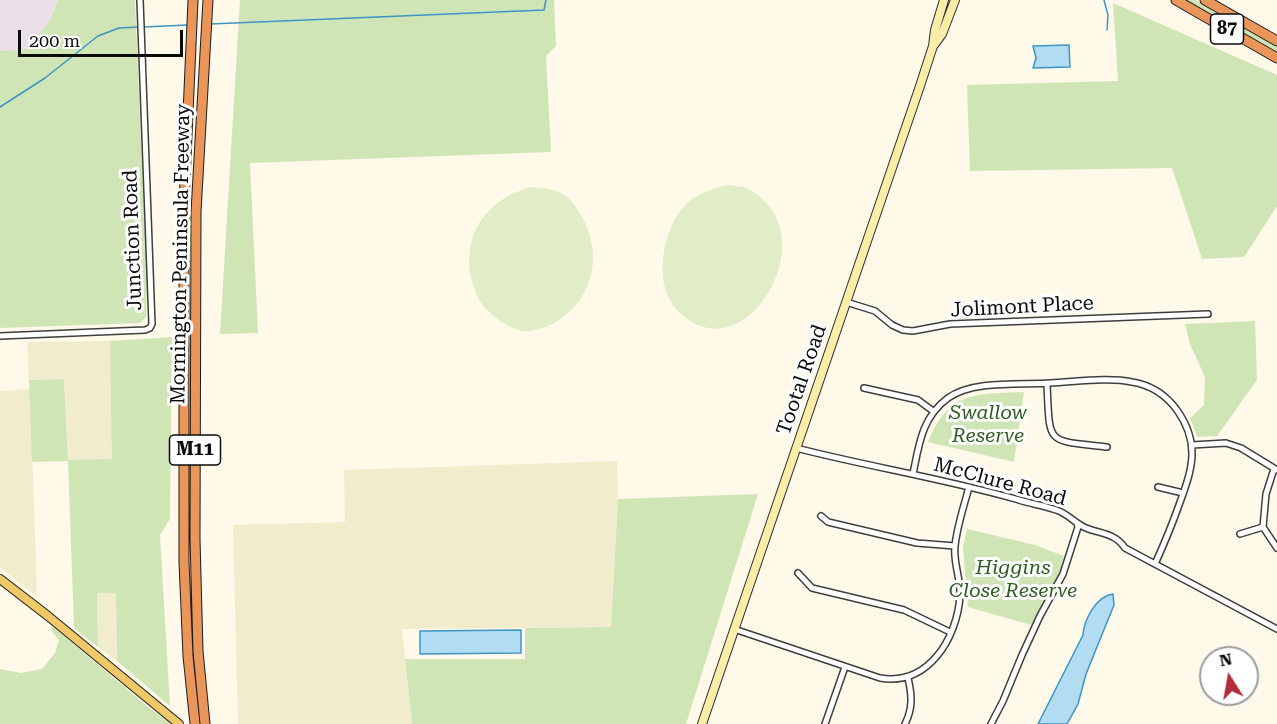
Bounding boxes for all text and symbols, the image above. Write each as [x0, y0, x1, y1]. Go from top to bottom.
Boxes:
road number: 87 [1210, 14, 1244, 44]
scale bar [21, 18, 186, 56]
text: 200 m [29, 30, 80, 51]
street label: Mornington Peninsula Freeway [166, 104, 196, 404]
street label: Junction Road [119, 169, 147, 311]
street label: Jolimont Place [950, 291, 1094, 323]
street label: Tootal Road [772, 322, 832, 438]
park label: Swallow Reserve [949, 401, 1027, 448]
road number: M11 [170, 435, 220, 465]
street label: McClure Road [931, 453, 1069, 511]
park label: Higgins Close Reserve [949, 556, 1077, 603]
north arrow [1199, 646, 1259, 706]
text: N [1218, 649, 1234, 670]

